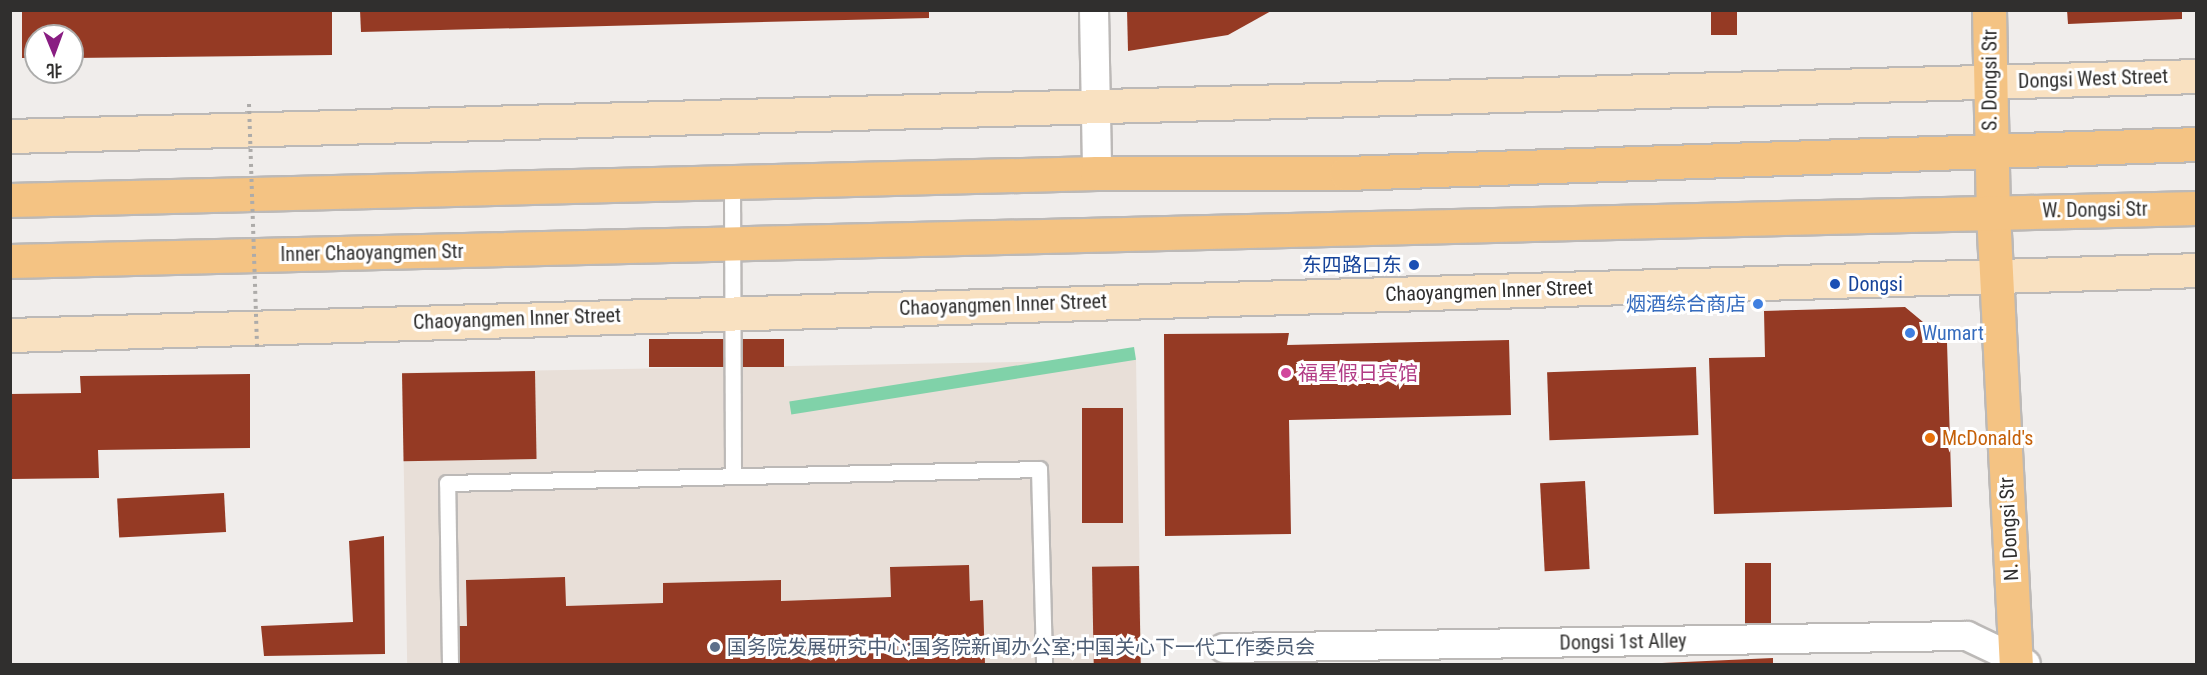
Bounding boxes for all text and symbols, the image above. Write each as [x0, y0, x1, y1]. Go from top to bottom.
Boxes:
north arrow [24, 24, 84, 84]
street label: S. Dongsi Str [1978, 29, 2002, 131]
text: 北 [46, 61, 62, 80]
street label: Dongsi West Street [2018, 64, 2168, 94]
street label: W. Dongsi Str [2042, 197, 2148, 223]
street label: Inner Chaoyangmen Str [280, 239, 464, 267]
place label: 东四路口东 [1302, 253, 1402, 277]
marker: 东四路口东 [1407, 258, 1421, 272]
place label: Dongsi [1848, 272, 1903, 296]
street label: Chaoyangmen Inner Street [1385, 275, 1593, 307]
marker: Dongsi [1826, 275, 1844, 293]
street label: Chaoyangmen Inner Street [899, 289, 1107, 321]
place label: 烟酒综合商店 [1626, 292, 1746, 316]
marker: 烟酒综合商店 [1751, 297, 1765, 311]
street label: Chaoyangmen Inner Street [413, 303, 621, 335]
place label: Wumart [1922, 321, 1984, 345]
marker: Wumart [1903, 326, 1917, 340]
place label: 福星假日宾馆 [1298, 361, 1418, 385]
marker: 福星假日宾馆 [1279, 366, 1293, 380]
place label: McDonald's [1942, 426, 2033, 450]
marker: McDonald's [1923, 431, 1937, 445]
street label: N. Dongsi Str [1994, 476, 2024, 582]
street label: Dongsi 1st Alley [1559, 629, 1687, 655]
place label: 国务院发展研究中心;国务院新闻办公室;中国关心下一代工作委员会 [727, 635, 1315, 659]
marker: 国务院发展研究中心;国务院新闻办公室;中国关心下一代工作委员会 [708, 640, 722, 654]

